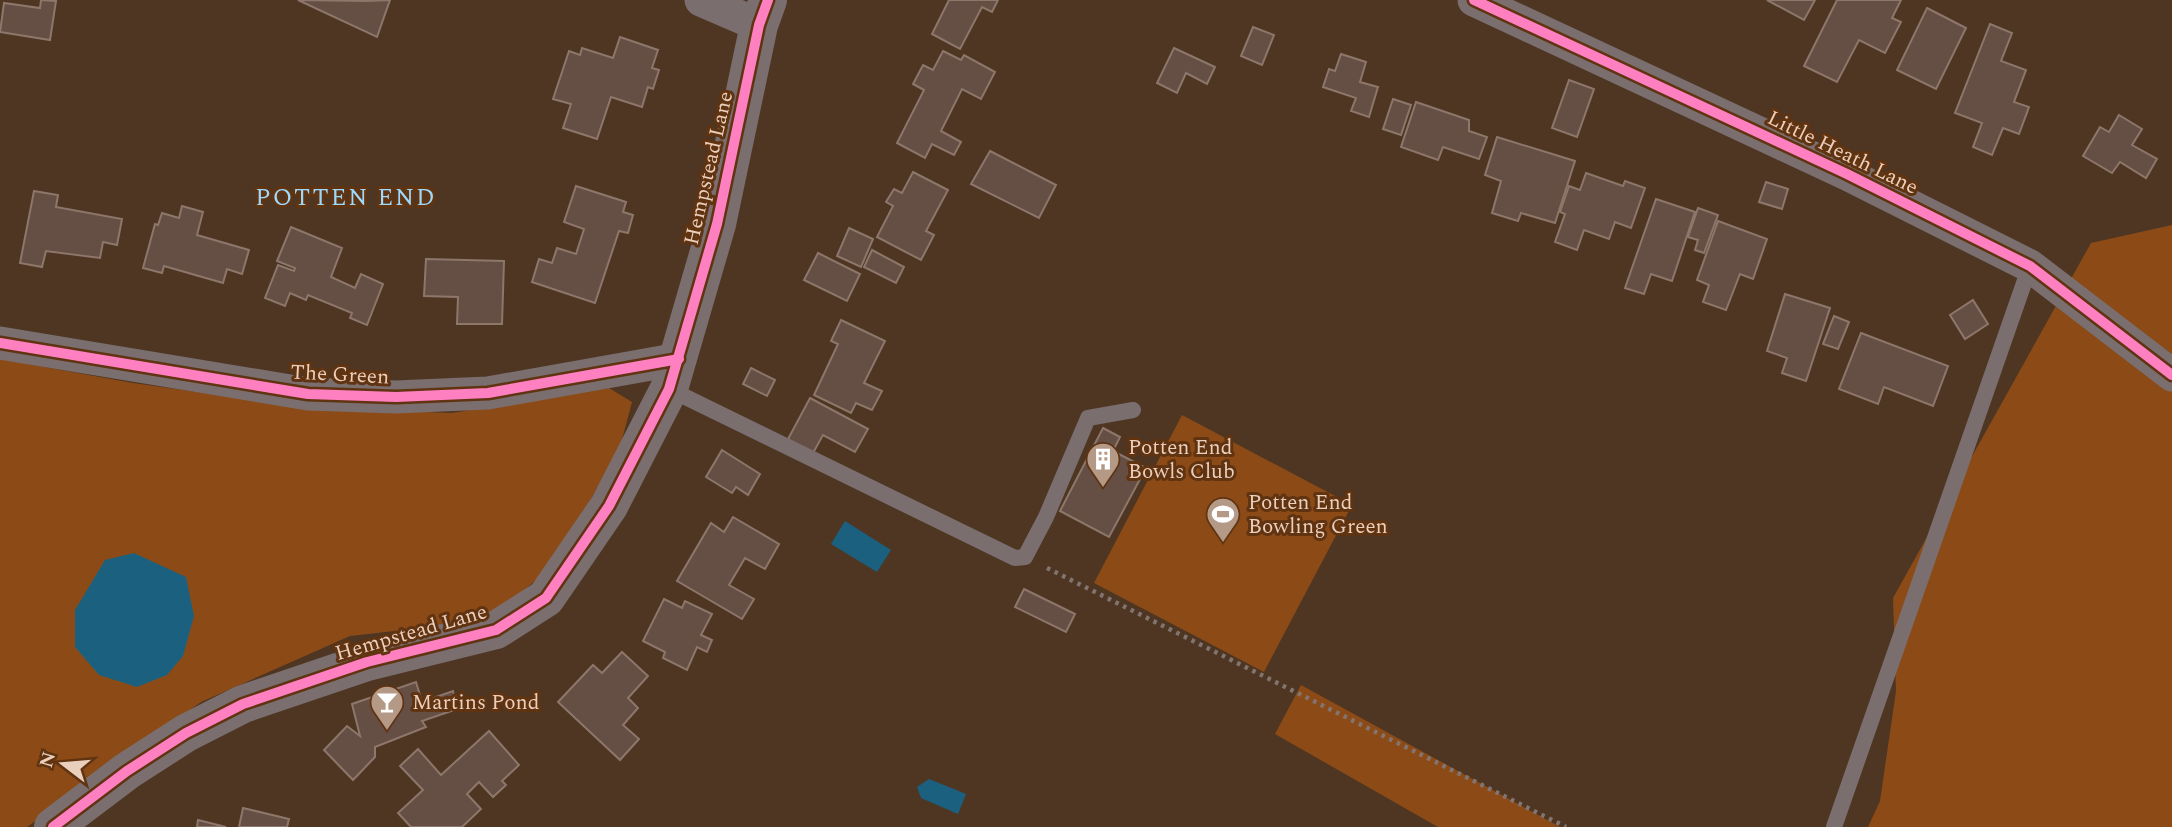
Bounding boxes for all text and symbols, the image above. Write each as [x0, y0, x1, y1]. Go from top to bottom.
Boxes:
street label: Hempstead Lane [676, 88, 742, 248]
street label: Little Heath Lane [1762, 102, 1924, 203]
district label: POTTEN END [255, 180, 437, 216]
street label: The Green [290, 356, 390, 394]
place label: Potten End Bowls Club [1128, 432, 1235, 488]
building icon: Potten End Bowls Club [1084, 440, 1122, 489]
place label: Potten End Bowling Green [1248, 487, 1388, 543]
sports icon: Potten End Bowling Green [1204, 495, 1242, 544]
street label: Hempstead Lane [331, 596, 491, 670]
bar icon: Martins Pond [368, 683, 406, 732]
place label: Martins Pond [412, 687, 540, 719]
north arrow [28, 729, 98, 799]
text: N [32, 748, 64, 771]

